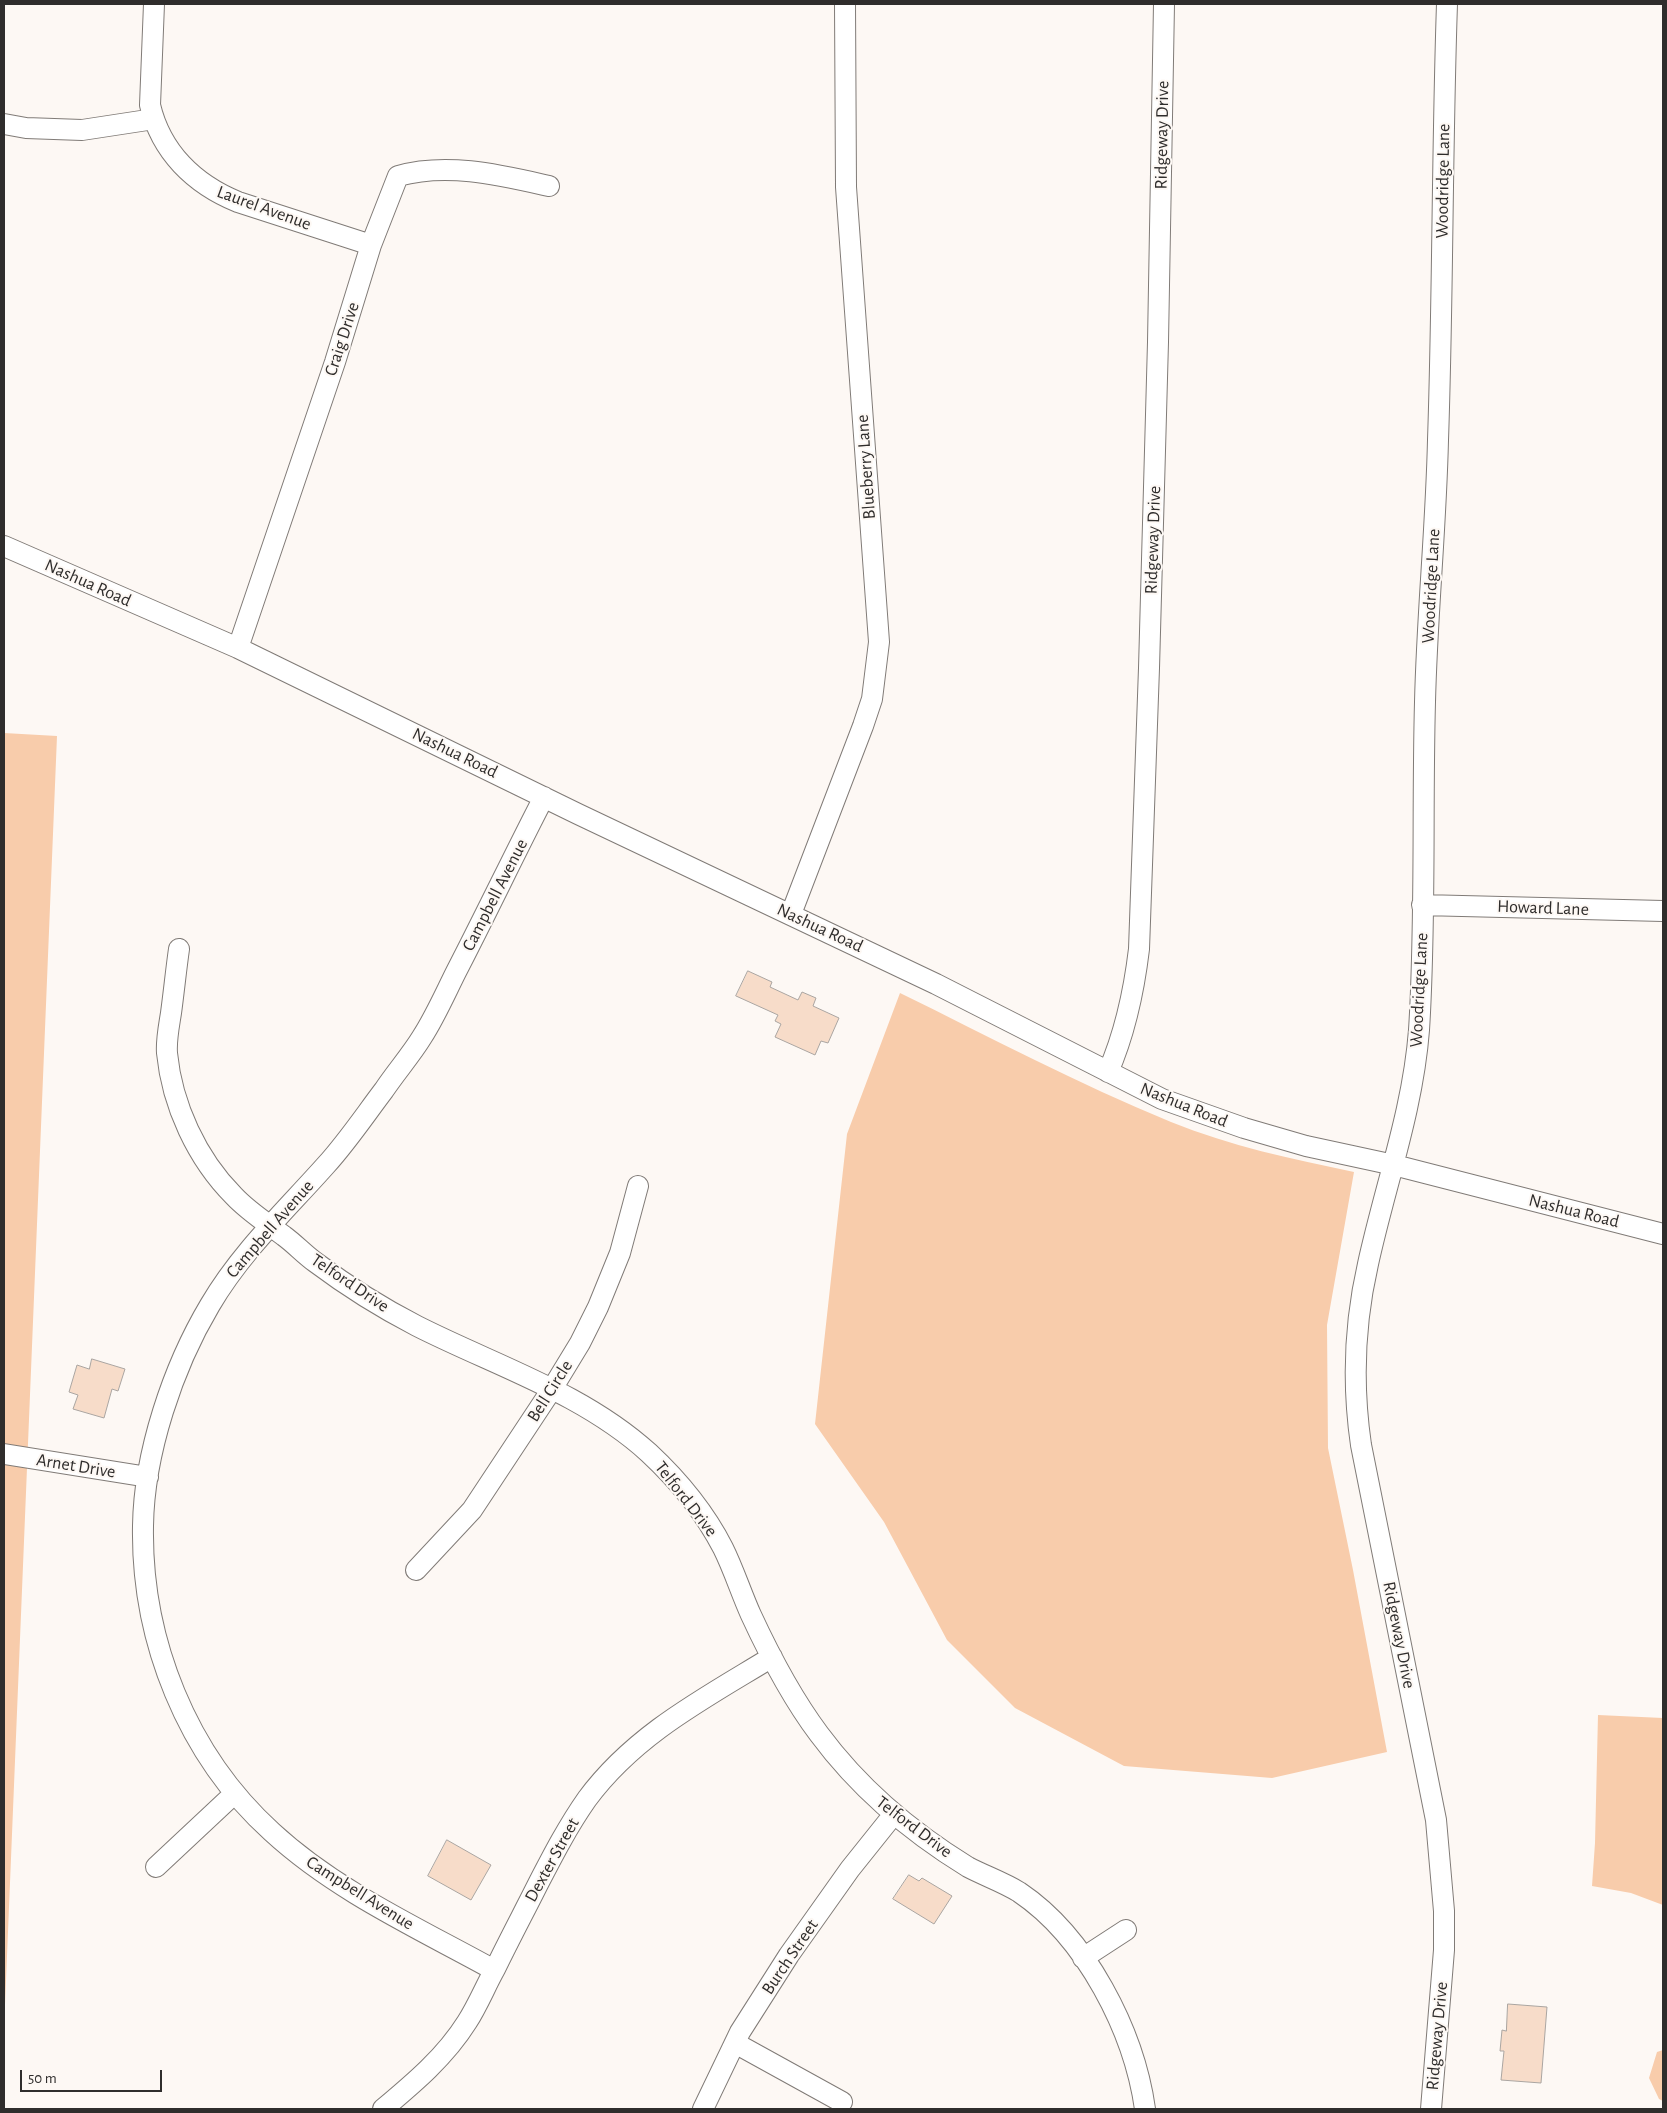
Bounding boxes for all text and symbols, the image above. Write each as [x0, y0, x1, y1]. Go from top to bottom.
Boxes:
street label: Ridgeway Drive [1150, 80, 1174, 190]
street label: Woodridge Lane [1431, 123, 1455, 239]
street label: Laurel Avenue [214, 181, 314, 235]
street label: Craig Drive [320, 299, 364, 379]
street label: Blueberry Lane [852, 414, 880, 520]
street label: Ridgeway Drive [1140, 485, 1166, 595]
street label: Woodridge Lane [1417, 528, 1445, 644]
street label: Nashua Road [41, 554, 135, 612]
street label: Nashua Road [409, 723, 501, 783]
street label: Campbell Avenue [457, 835, 533, 955]
street label: Howard Lane [1497, 896, 1589, 920]
street label: Nashua Road [774, 899, 866, 957]
street label: Woodridge Lane [1405, 932, 1433, 1048]
street label: Nashua Road [1137, 1078, 1231, 1132]
street label: Campbell Avenue [222, 1176, 318, 1282]
street label: Nashua Road [1526, 1189, 1622, 1233]
street label: Telford Drive [307, 1249, 393, 1317]
street label: Bell Circle [523, 1356, 577, 1426]
street label: Arnet Drive [35, 1449, 117, 1483]
street label: Telford Drive [650, 1457, 722, 1541]
street label: Ridgeway Drive [1378, 1580, 1420, 1690]
street label: Telford Drive [872, 1791, 956, 1863]
street label: Dexter Street [520, 1814, 584, 1906]
street label: Campbell Avenue [302, 1851, 418, 1935]
street label: Burch Street [757, 1915, 823, 1999]
street label: Ridgeway Drive [1422, 1981, 1452, 2091]
scale bar [22, 2060, 165, 2092]
text: 50 m [28, 2071, 57, 2086]

